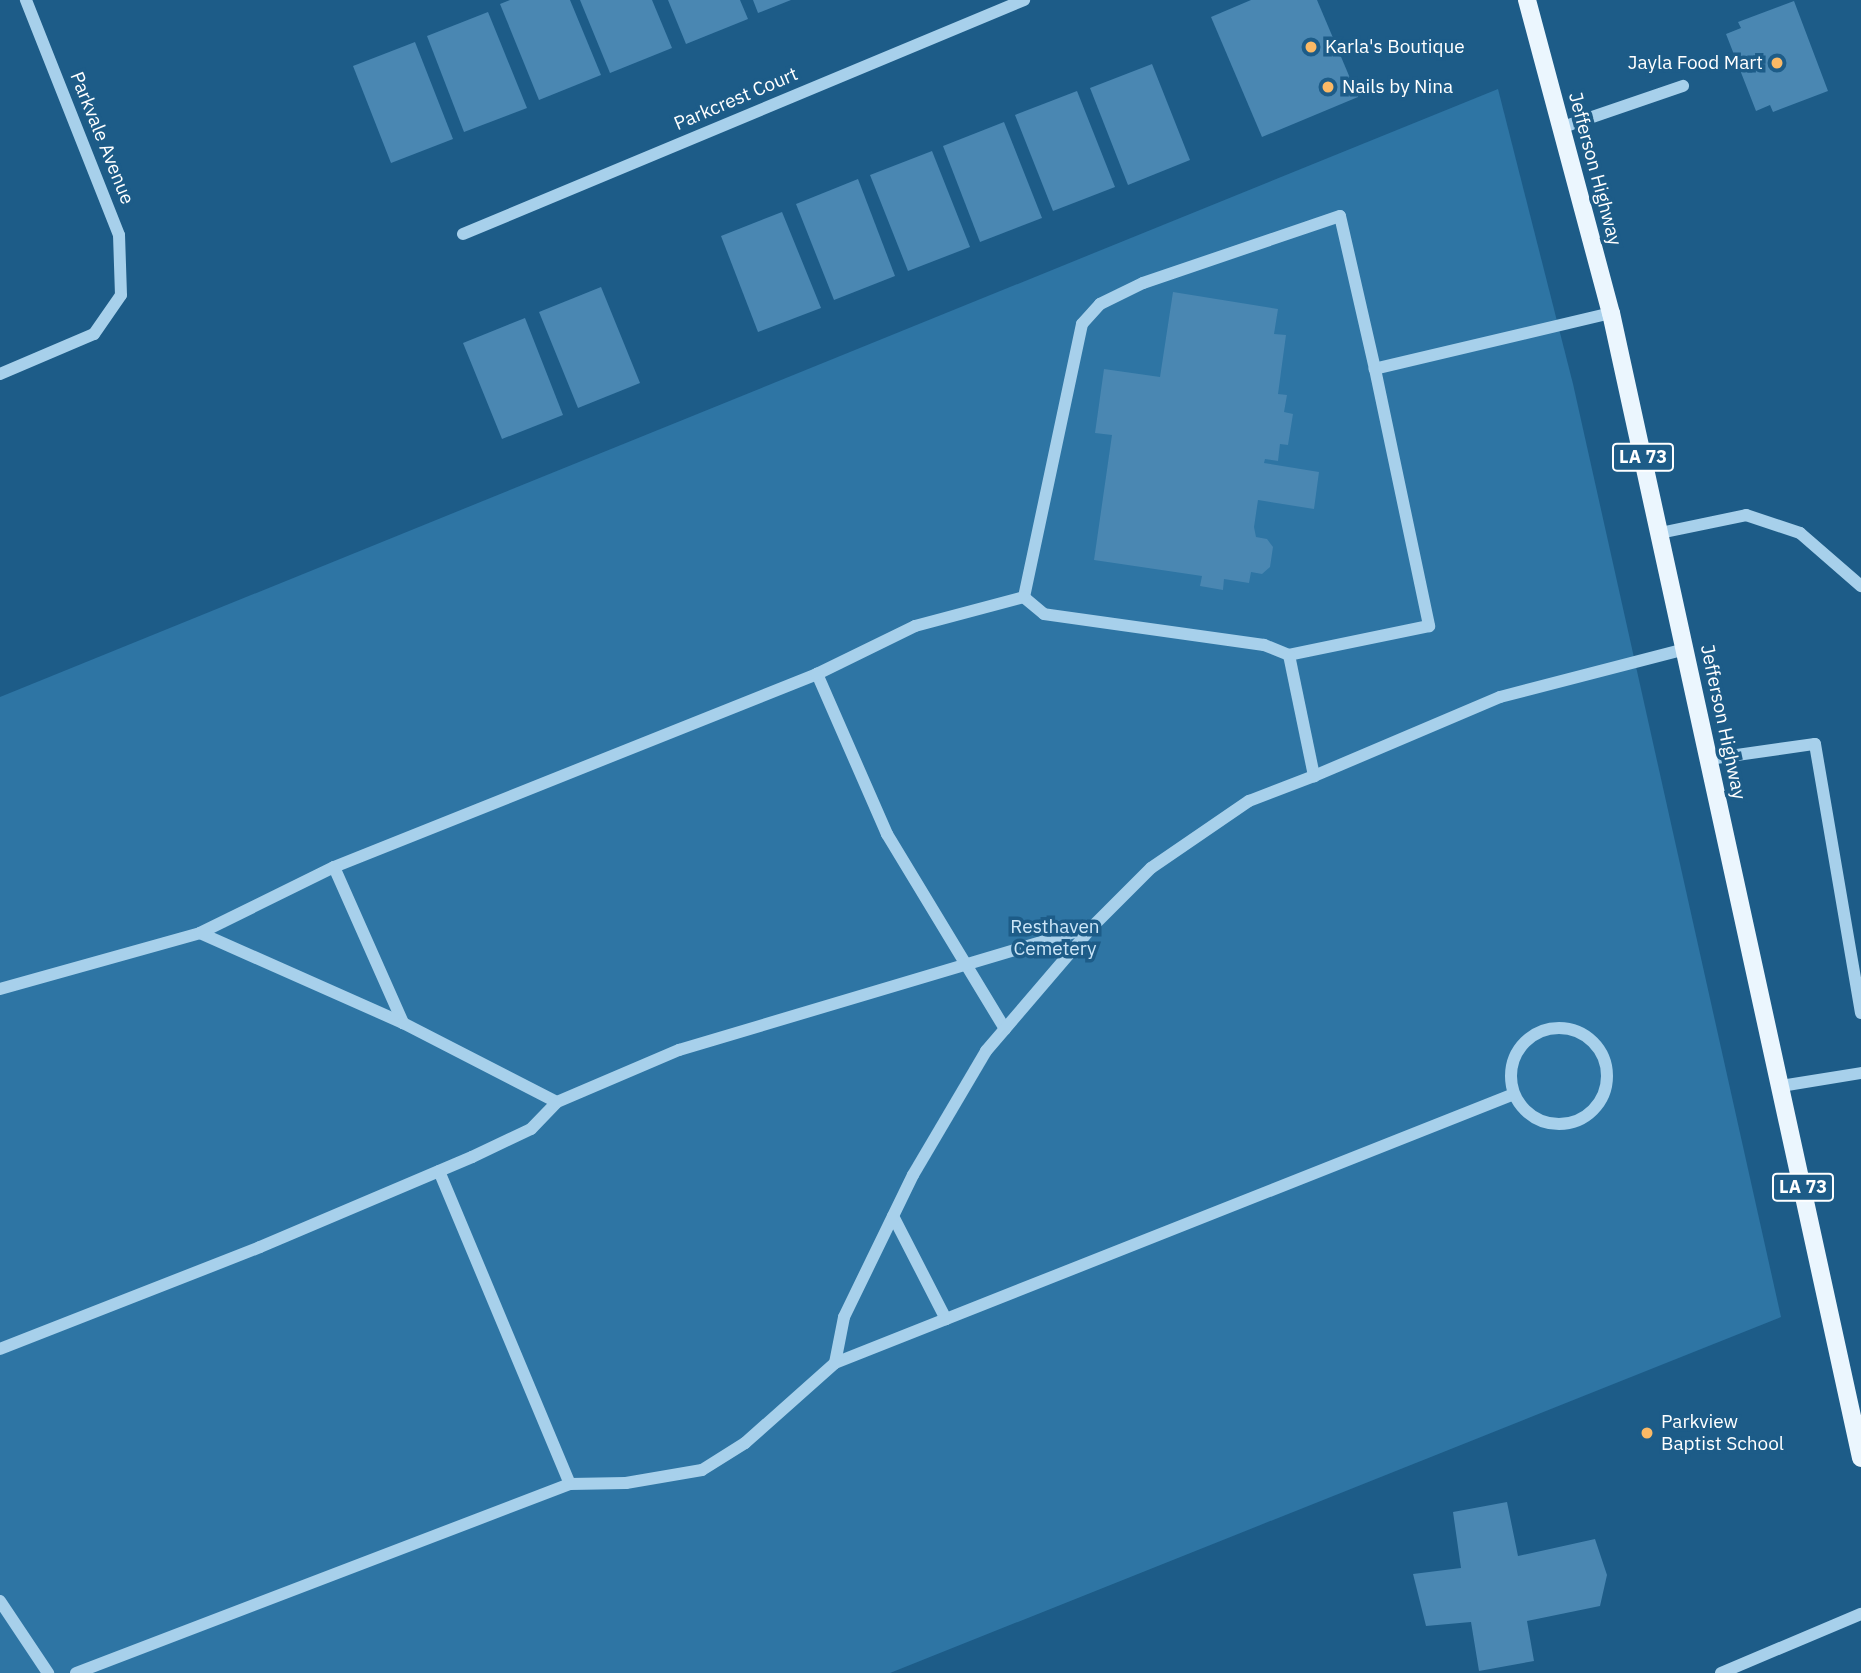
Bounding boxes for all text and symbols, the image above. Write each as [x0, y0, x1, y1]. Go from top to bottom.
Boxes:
place label: Karla's Boutique [1325, 36, 1465, 58]
marker: Karla's Boutique [1303, 39, 1319, 55]
place label: Jayla Food Mart [1628, 52, 1763, 74]
marker: Jayla Food Mart [1769, 55, 1785, 71]
street label: Parkcrest Court [671, 63, 801, 135]
street label: Parkvale Avenue [65, 68, 139, 208]
place label: Nails by Nina [1342, 76, 1453, 98]
marker: Nails by Nina [1320, 79, 1336, 95]
street label: Jefferson Highway [1564, 90, 1626, 248]
road number: LA 73 [1612, 443, 1674, 472]
street label: Jefferson Highway [1695, 642, 1751, 802]
park label: Resthaven Cemetery [1010, 916, 1100, 960]
road number: LA 73 [1772, 1172, 1834, 1202]
place label: Parkview Baptist School [1661, 1411, 1784, 1455]
marker: Parkview Baptist School [1639, 1425, 1655, 1441]

